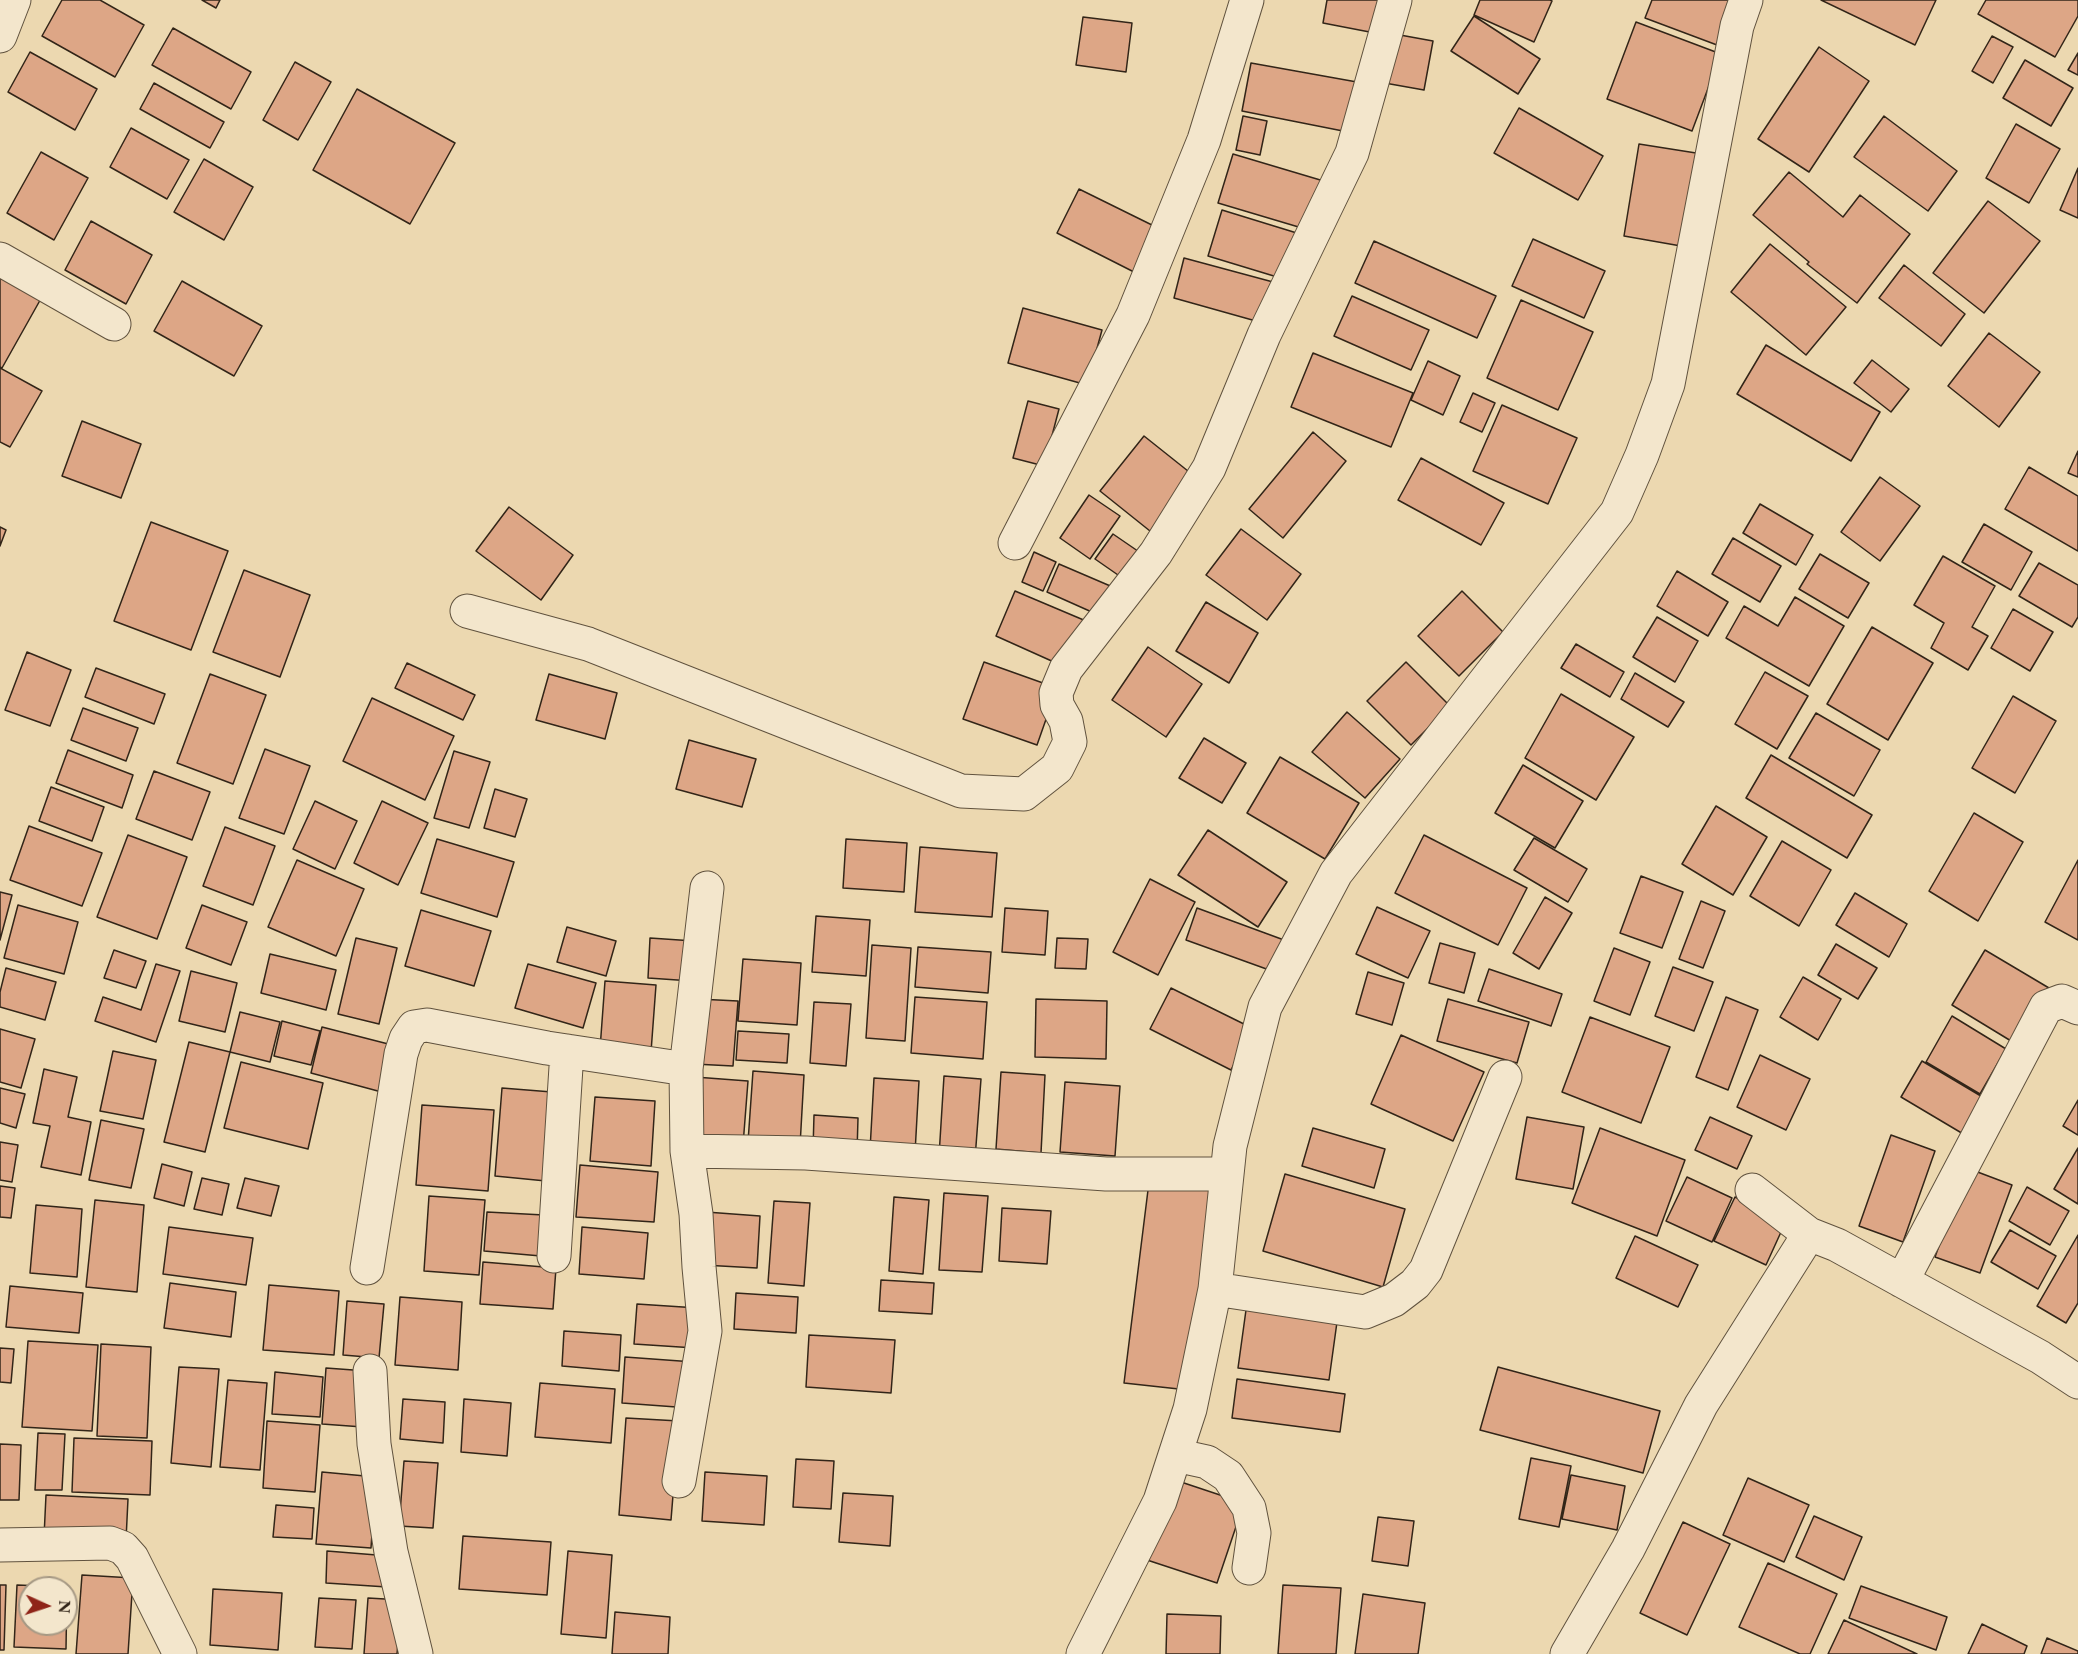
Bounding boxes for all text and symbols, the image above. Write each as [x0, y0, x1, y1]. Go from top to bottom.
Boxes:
north arrow [18, 1576, 78, 1636]
text: N [54, 1600, 75, 1614]

